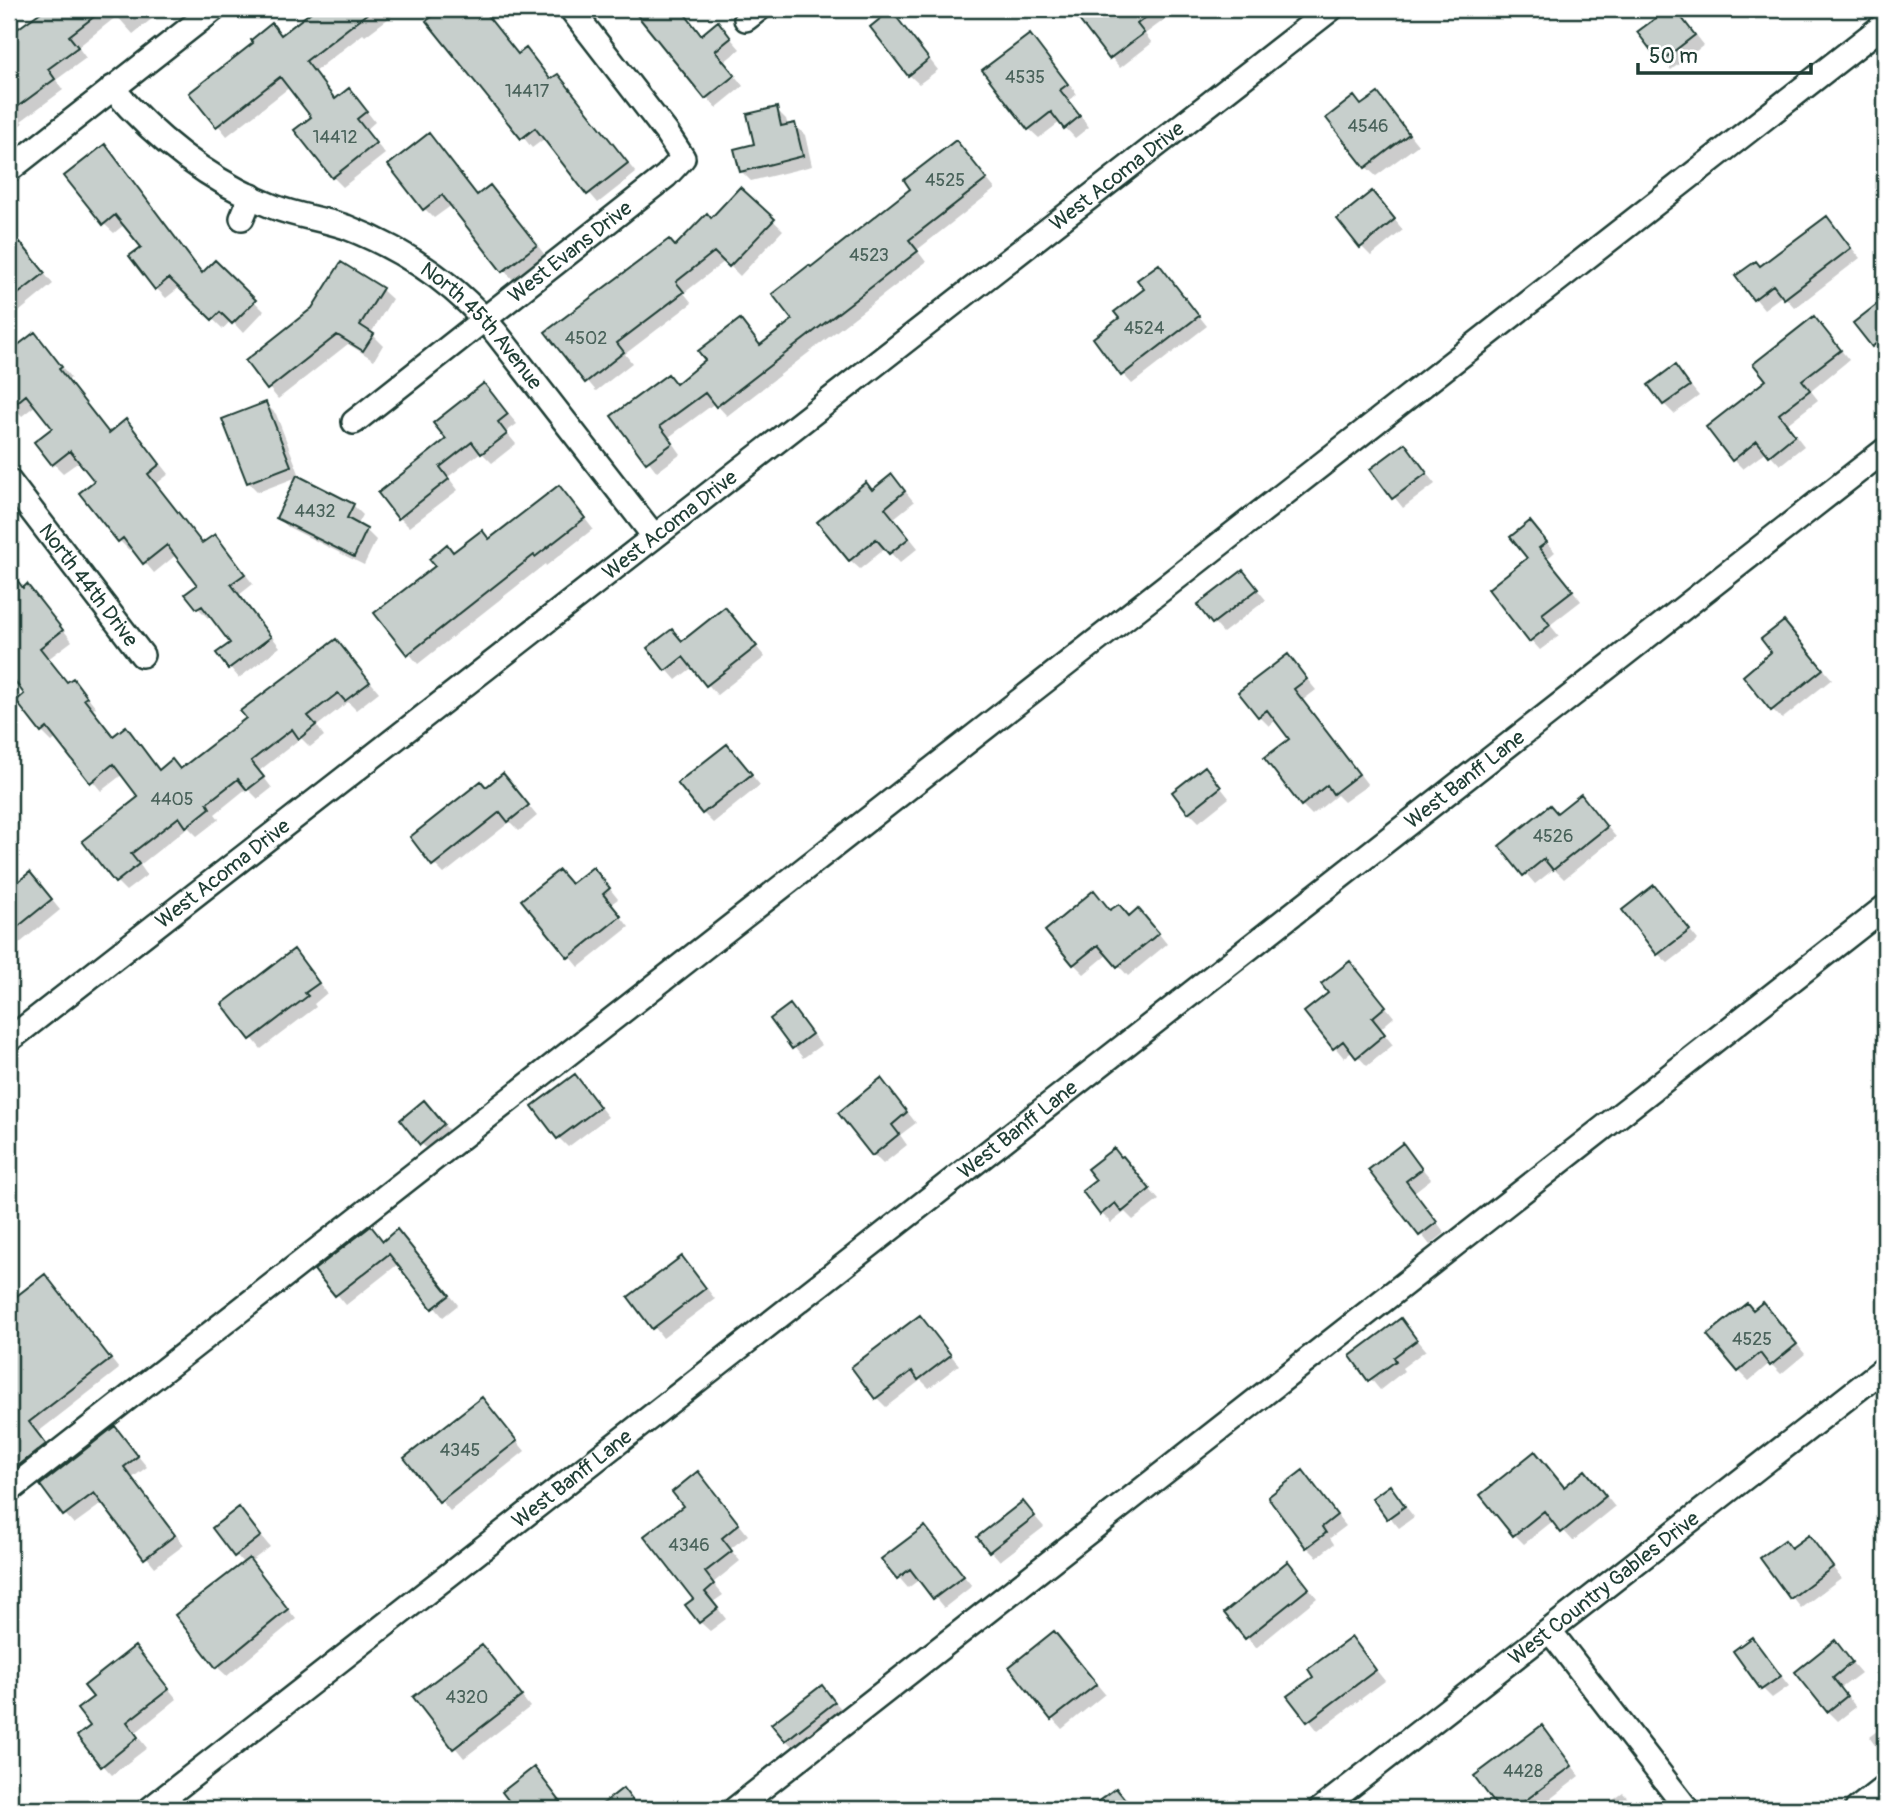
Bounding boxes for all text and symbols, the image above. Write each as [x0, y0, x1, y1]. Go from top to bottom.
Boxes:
scale bar [1638, 32, 1812, 76]
text: 50 m [1649, 43, 1698, 70]
house number: 4535 [1005, 66, 1045, 89]
house number: 14417 [505, 80, 550, 103]
street label: West Acoma Drive [1044, 115, 1191, 237]
house number: 4546 [1347, 115, 1389, 138]
house number: 14412 [312, 126, 358, 149]
house number: 4525 [925, 169, 965, 192]
street label: West Evans Drive [503, 195, 638, 309]
house number: 4523 [849, 244, 889, 267]
street label: North 45th Avenue [415, 256, 549, 396]
house number: 4524 [1124, 317, 1165, 340]
house number: 4502 [565, 327, 607, 350]
street label: West Acoma Drive [597, 464, 743, 586]
house number: 4432 [295, 500, 336, 523]
street label: North 44th Drive [32, 518, 144, 653]
street label: West Banff Lane [1400, 724, 1531, 835]
house number: 4405 [151, 788, 193, 811]
street label: West Acoma Drive [150, 812, 296, 935]
house number: 4526 [1533, 825, 1573, 848]
street label: West Banff Lane [952, 1074, 1084, 1185]
house number: 4525 [1732, 1328, 1772, 1351]
street label: West Banff Lane [507, 1423, 638, 1534]
house number: 4345 [440, 1439, 480, 1462]
street label: West Country Gables Drive [1503, 1505, 1705, 1671]
house number: 4346 [668, 1534, 710, 1557]
house number: 4320 [446, 1686, 488, 1709]
house number: 4428 [1503, 1760, 1543, 1783]

